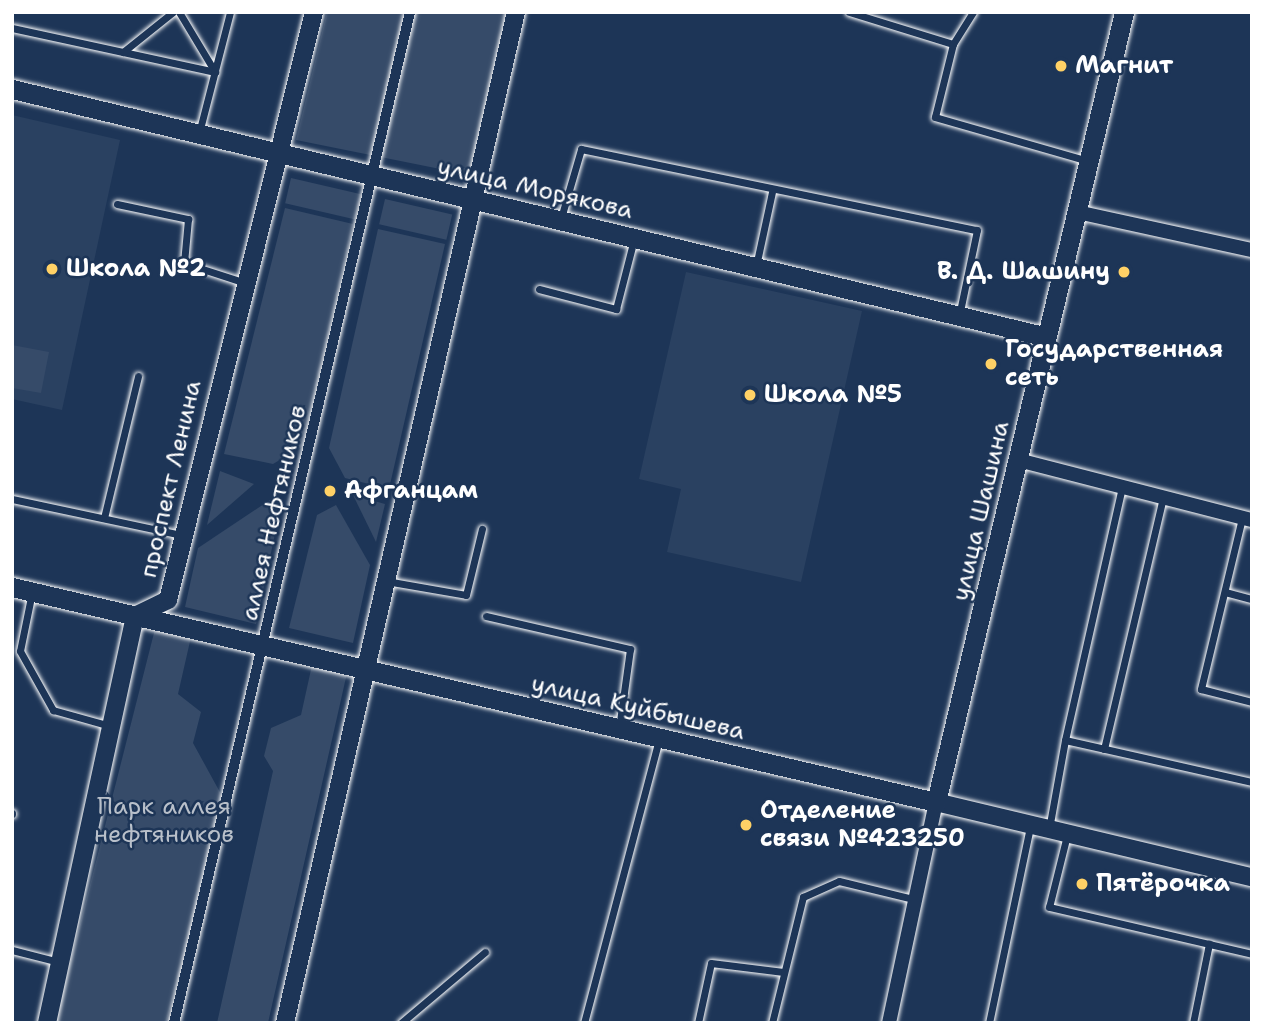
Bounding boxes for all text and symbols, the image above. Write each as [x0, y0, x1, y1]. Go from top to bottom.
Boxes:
place label: Магнит [1075, 52, 1173, 80]
marker: Магнит [1053, 58, 1069, 74]
street label: улица Морякова [435, 153, 635, 225]
place label: Школа №2 [66, 255, 206, 283]
place label: В. Д. Шашину [937, 258, 1110, 286]
marker: Школа №2 [44, 261, 60, 277]
marker: В. Д. Шашину [1116, 264, 1132, 280]
place label: Государственная сеть [1005, 336, 1223, 392]
marker: Государственная сеть [983, 356, 999, 372]
street label: проспект Ленина [134, 377, 208, 581]
place label: Школа №5 [764, 381, 902, 409]
marker: Школа №5 [742, 387, 758, 403]
street label: аллея Нефтяников [235, 403, 313, 623]
street label: улица Шашина [946, 418, 1016, 604]
place label: Афганцам [344, 477, 478, 505]
marker: Афганцам [322, 483, 338, 499]
street label: улица Куйбышева [528, 669, 748, 747]
park label: Парк аллея нефтяников [94, 793, 234, 849]
place label: Отделение связи №423250 [760, 797, 965, 853]
marker: Отделение связи №423250 [738, 817, 754, 833]
place label: Пятёрочка [1096, 870, 1230, 898]
marker: Пятёрочка [1074, 876, 1090, 892]

